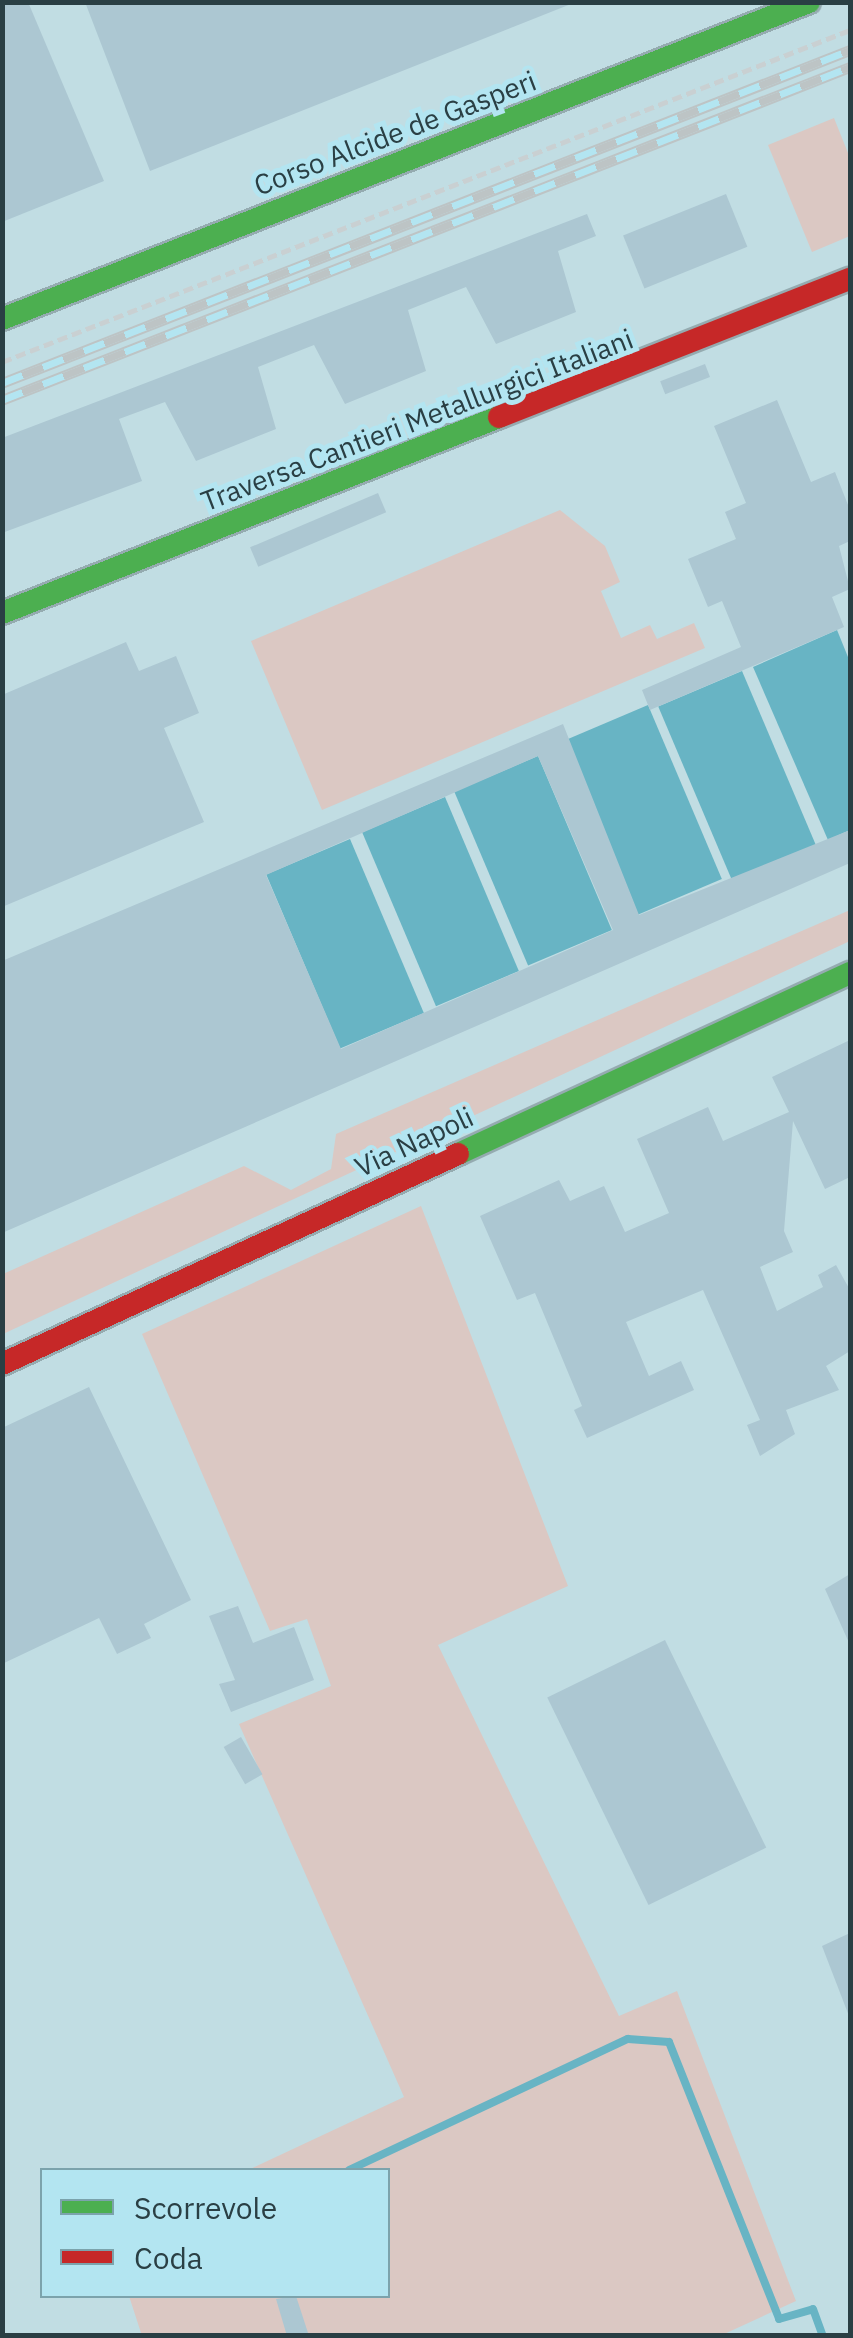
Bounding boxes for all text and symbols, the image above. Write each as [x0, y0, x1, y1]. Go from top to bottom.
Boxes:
street label: Corso Alcide de Gasperi [249, 64, 541, 202]
street label: Traversa Cantieri Metallurgici Italiani [196, 322, 638, 518]
street label: Via Napoli [349, 1100, 479, 1184]
legend [40, 2168, 390, 2298]
text: Scorrevole [134, 2188, 277, 2227]
text: Coda [134, 2238, 203, 2277]

